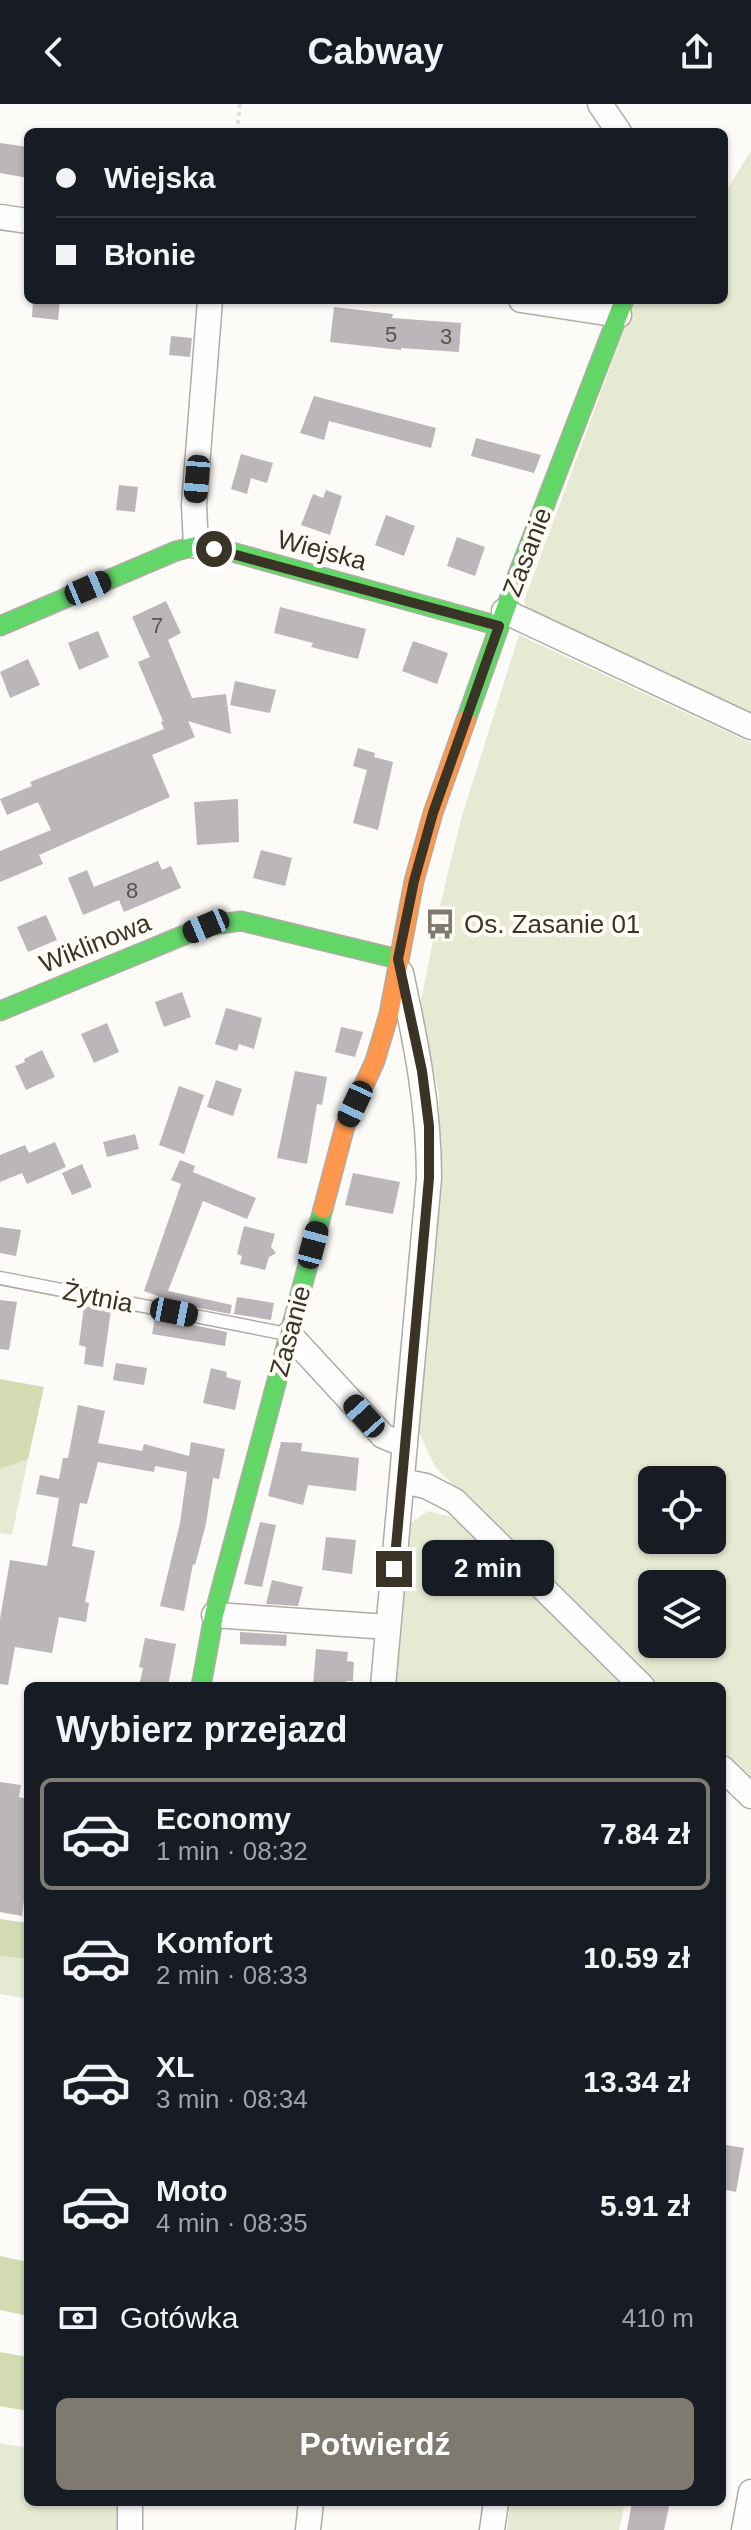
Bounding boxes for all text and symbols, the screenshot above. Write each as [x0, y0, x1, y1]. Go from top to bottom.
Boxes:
icon: back [32, 30, 76, 74]
icon: share [675, 30, 719, 74]
text: Cabway [307, 31, 444, 72]
text: Wiejska [104, 161, 215, 194]
text: Błonie [104, 238, 196, 271]
house number: 5 [385, 322, 397, 347]
house number: 3 [440, 324, 452, 349]
car [183, 454, 211, 504]
street label: Zasanie [496, 503, 558, 601]
street label: Wiejska [274, 524, 370, 576]
route start [196, 531, 232, 567]
car [61, 568, 115, 608]
house number: 7 [151, 613, 163, 638]
house number: 8 [126, 878, 138, 903]
car [179, 906, 233, 946]
street label: Wiklinowa [35, 907, 155, 979]
bus stop icon: Os. Zasanie 01 [423, 907, 457, 941]
place label: Os. Zasanie 01 [464, 909, 640, 939]
car [334, 1077, 376, 1131]
car [295, 1219, 331, 1271]
street label: Żytnia [60, 1276, 136, 1319]
street label: Zasanie [264, 1282, 316, 1380]
car [148, 1296, 200, 1328]
car [339, 1390, 389, 1442]
map controls [638, 1466, 726, 1658]
button: locate [638, 1466, 726, 1554]
callout: 2 min [422, 1541, 554, 1597]
route end [376, 1551, 412, 1587]
text: 2 min [454, 1553, 522, 1583]
button: layers [638, 1570, 726, 1658]
text: Wybierz przejazd [56, 1709, 347, 1750]
icon: car [60, 1798, 132, 1870]
text: Economy [156, 1802, 291, 1835]
text: 7.84 zł [600, 1817, 690, 1850]
text: 1 min · 08:32 [156, 1836, 308, 1866]
icon: car [60, 1922, 132, 1994]
text: Komfort [156, 1926, 273, 1959]
text: 10.59 zł [583, 1941, 690, 1974]
text: 2 min · 08:33 [156, 1960, 308, 1990]
icon: car [60, 2046, 132, 2118]
text: XL [156, 2050, 194, 2083]
text: 13.34 zł [583, 2065, 690, 2098]
text: 3 min · 08:34 [156, 2084, 308, 2114]
icon: car [60, 2170, 132, 2242]
text: Moto [156, 2174, 228, 2207]
text: 5.91 zł [600, 2189, 690, 2222]
text: 4 min · 08:35 [156, 2208, 308, 2238]
icon: cash [56, 2296, 100, 2340]
text: Gotówka [120, 2301, 238, 2334]
text: 410 m [622, 2303, 694, 2333]
button: Potwierdź [56, 2398, 694, 2490]

